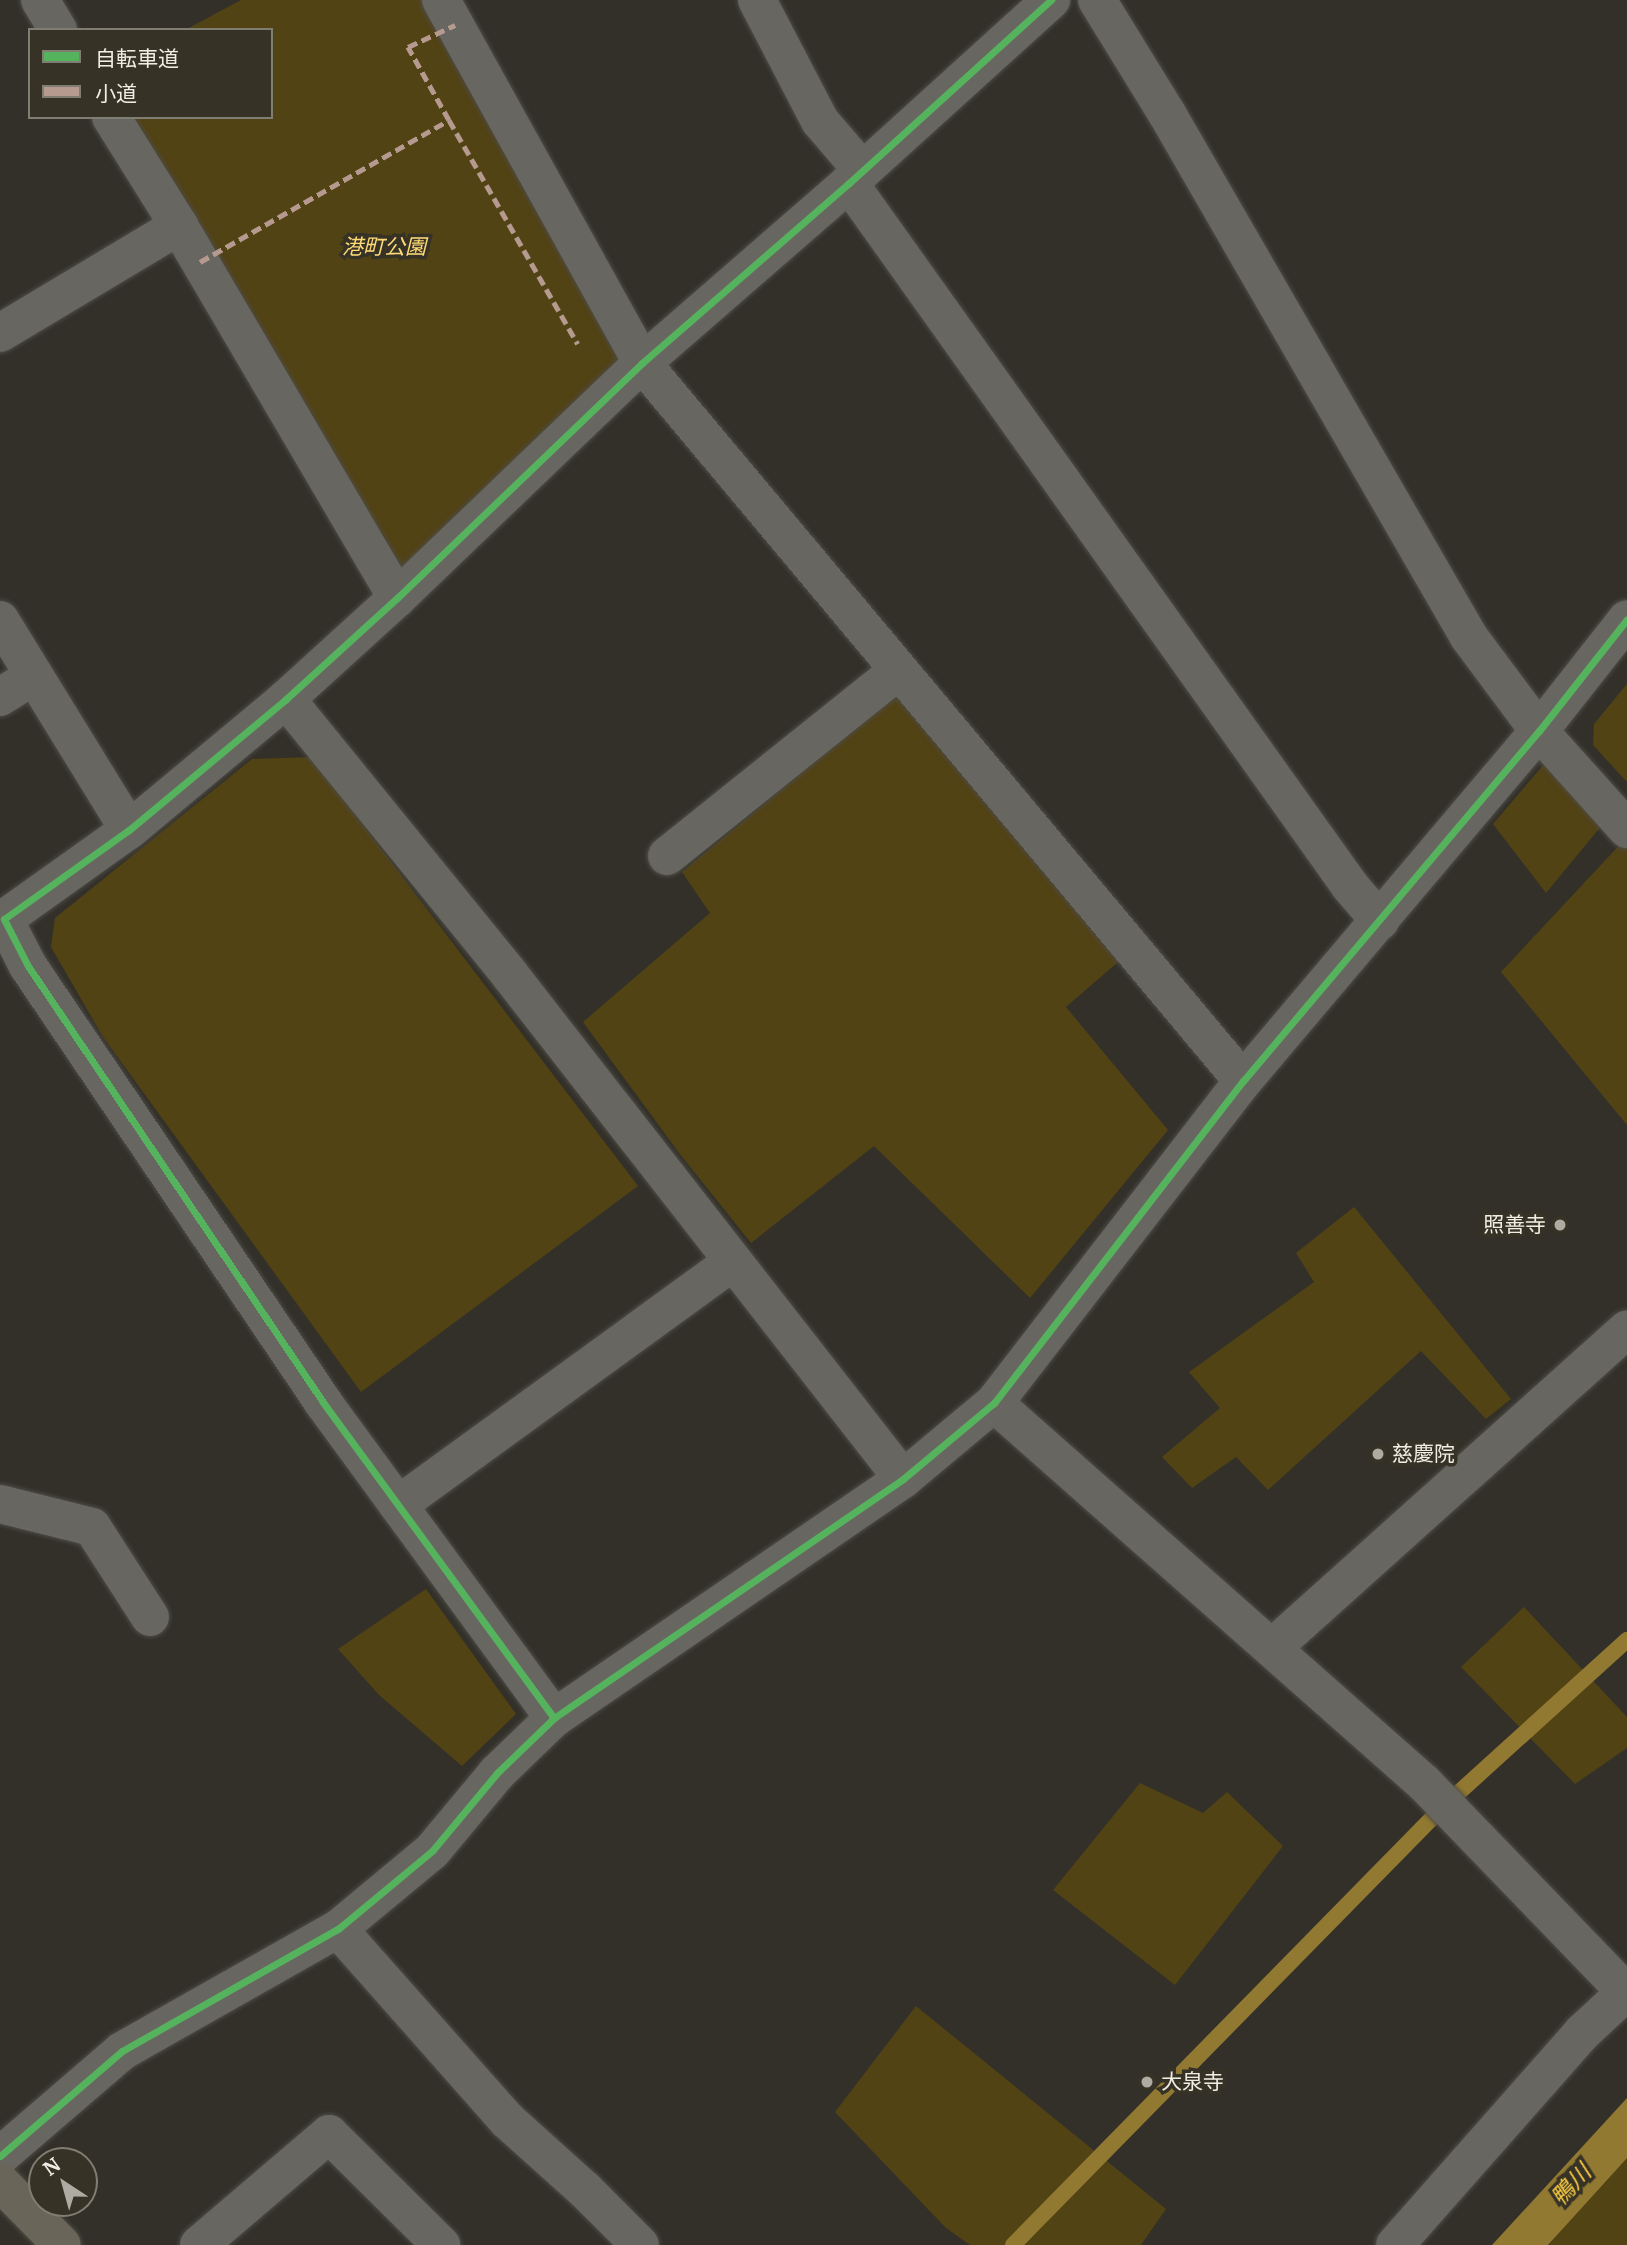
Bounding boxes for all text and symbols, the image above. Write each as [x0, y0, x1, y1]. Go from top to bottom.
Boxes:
legend [28, 28, 273, 119]
text: 自転車道 [95, 45, 179, 72]
text: 小道 [95, 80, 137, 107]
park label: 港町公園 [342, 234, 426, 260]
place label: 照善寺 [1483, 1212, 1546, 1238]
marker: 照善寺 [1552, 1217, 1568, 1233]
place label: 慈慶院 [1392, 1441, 1455, 1467]
marker: 慈慶院 [1370, 1446, 1386, 1462]
place label: 大泉寺 [1161, 2069, 1224, 2095]
marker: 大泉寺 [1139, 2074, 1155, 2090]
north arrow [28, 2147, 98, 2217]
text: N [39, 2153, 65, 2181]
water label: 鴨川 [1545, 2159, 1597, 2211]

